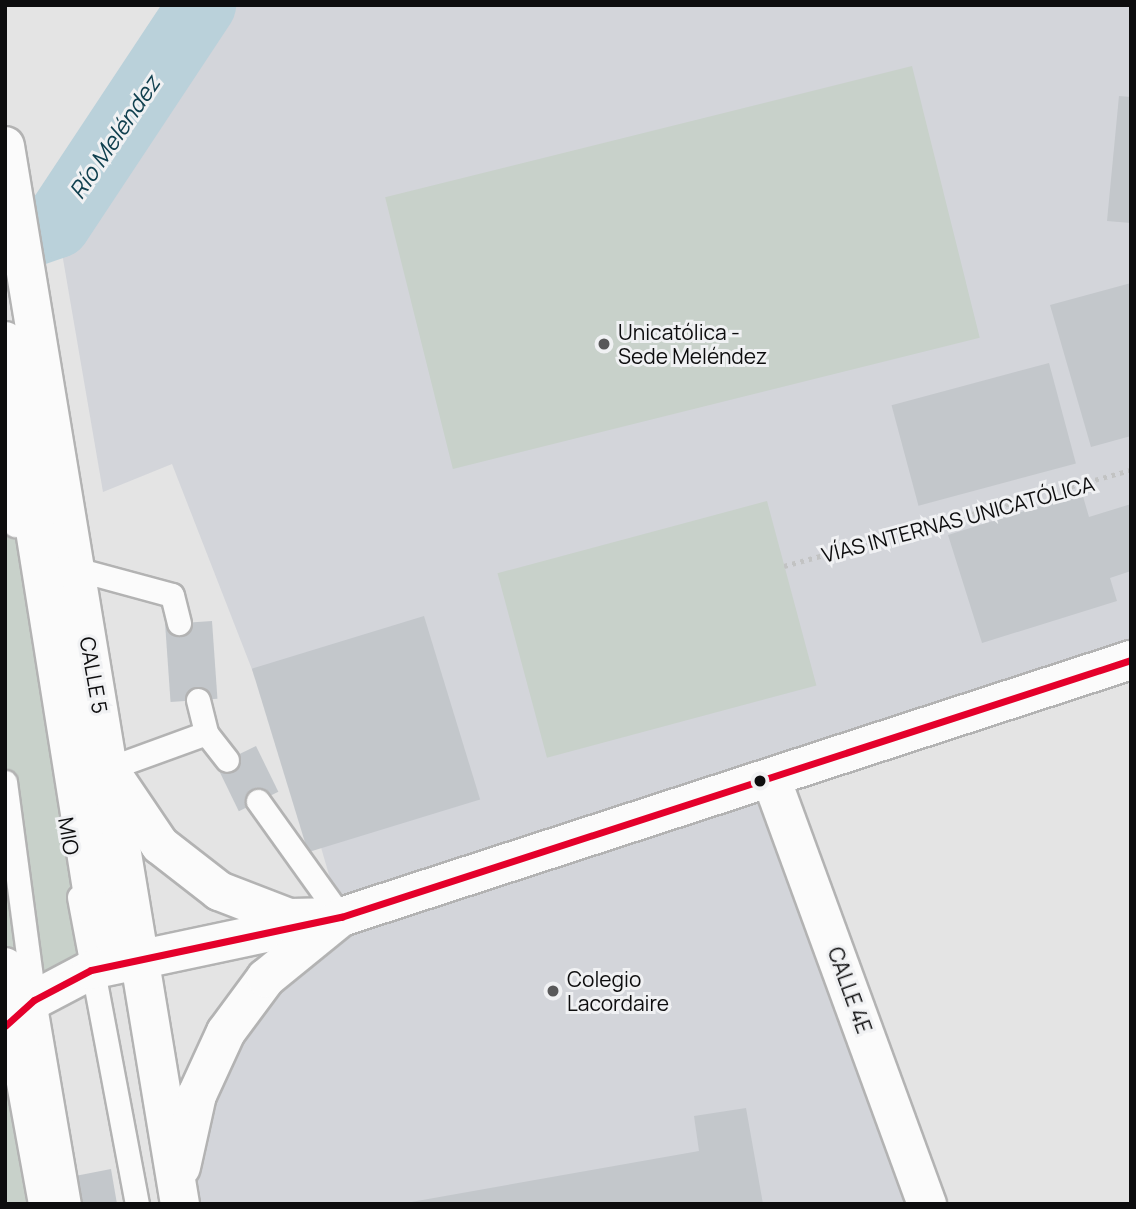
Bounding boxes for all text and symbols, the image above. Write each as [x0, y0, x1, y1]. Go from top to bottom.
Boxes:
water label: Río Meléndez [63, 70, 165, 204]
place label: Unicatólica - Sede Meléndez [618, 319, 767, 369]
marker: Unicatólica - Sede Meléndez [596, 336, 612, 352]
street label: VÍAS INTERNAS UNICATÓLICA [819, 470, 1097, 568]
street label: CALLE 5 [75, 635, 113, 715]
unlabelled marker [753, 774, 767, 788]
street label: MIO [53, 815, 85, 857]
street label: CALLE 4E [823, 943, 877, 1037]
place label: Colegio Lacordaire [567, 966, 669, 1016]
marker: Colegio Lacordaire [545, 983, 561, 999]

